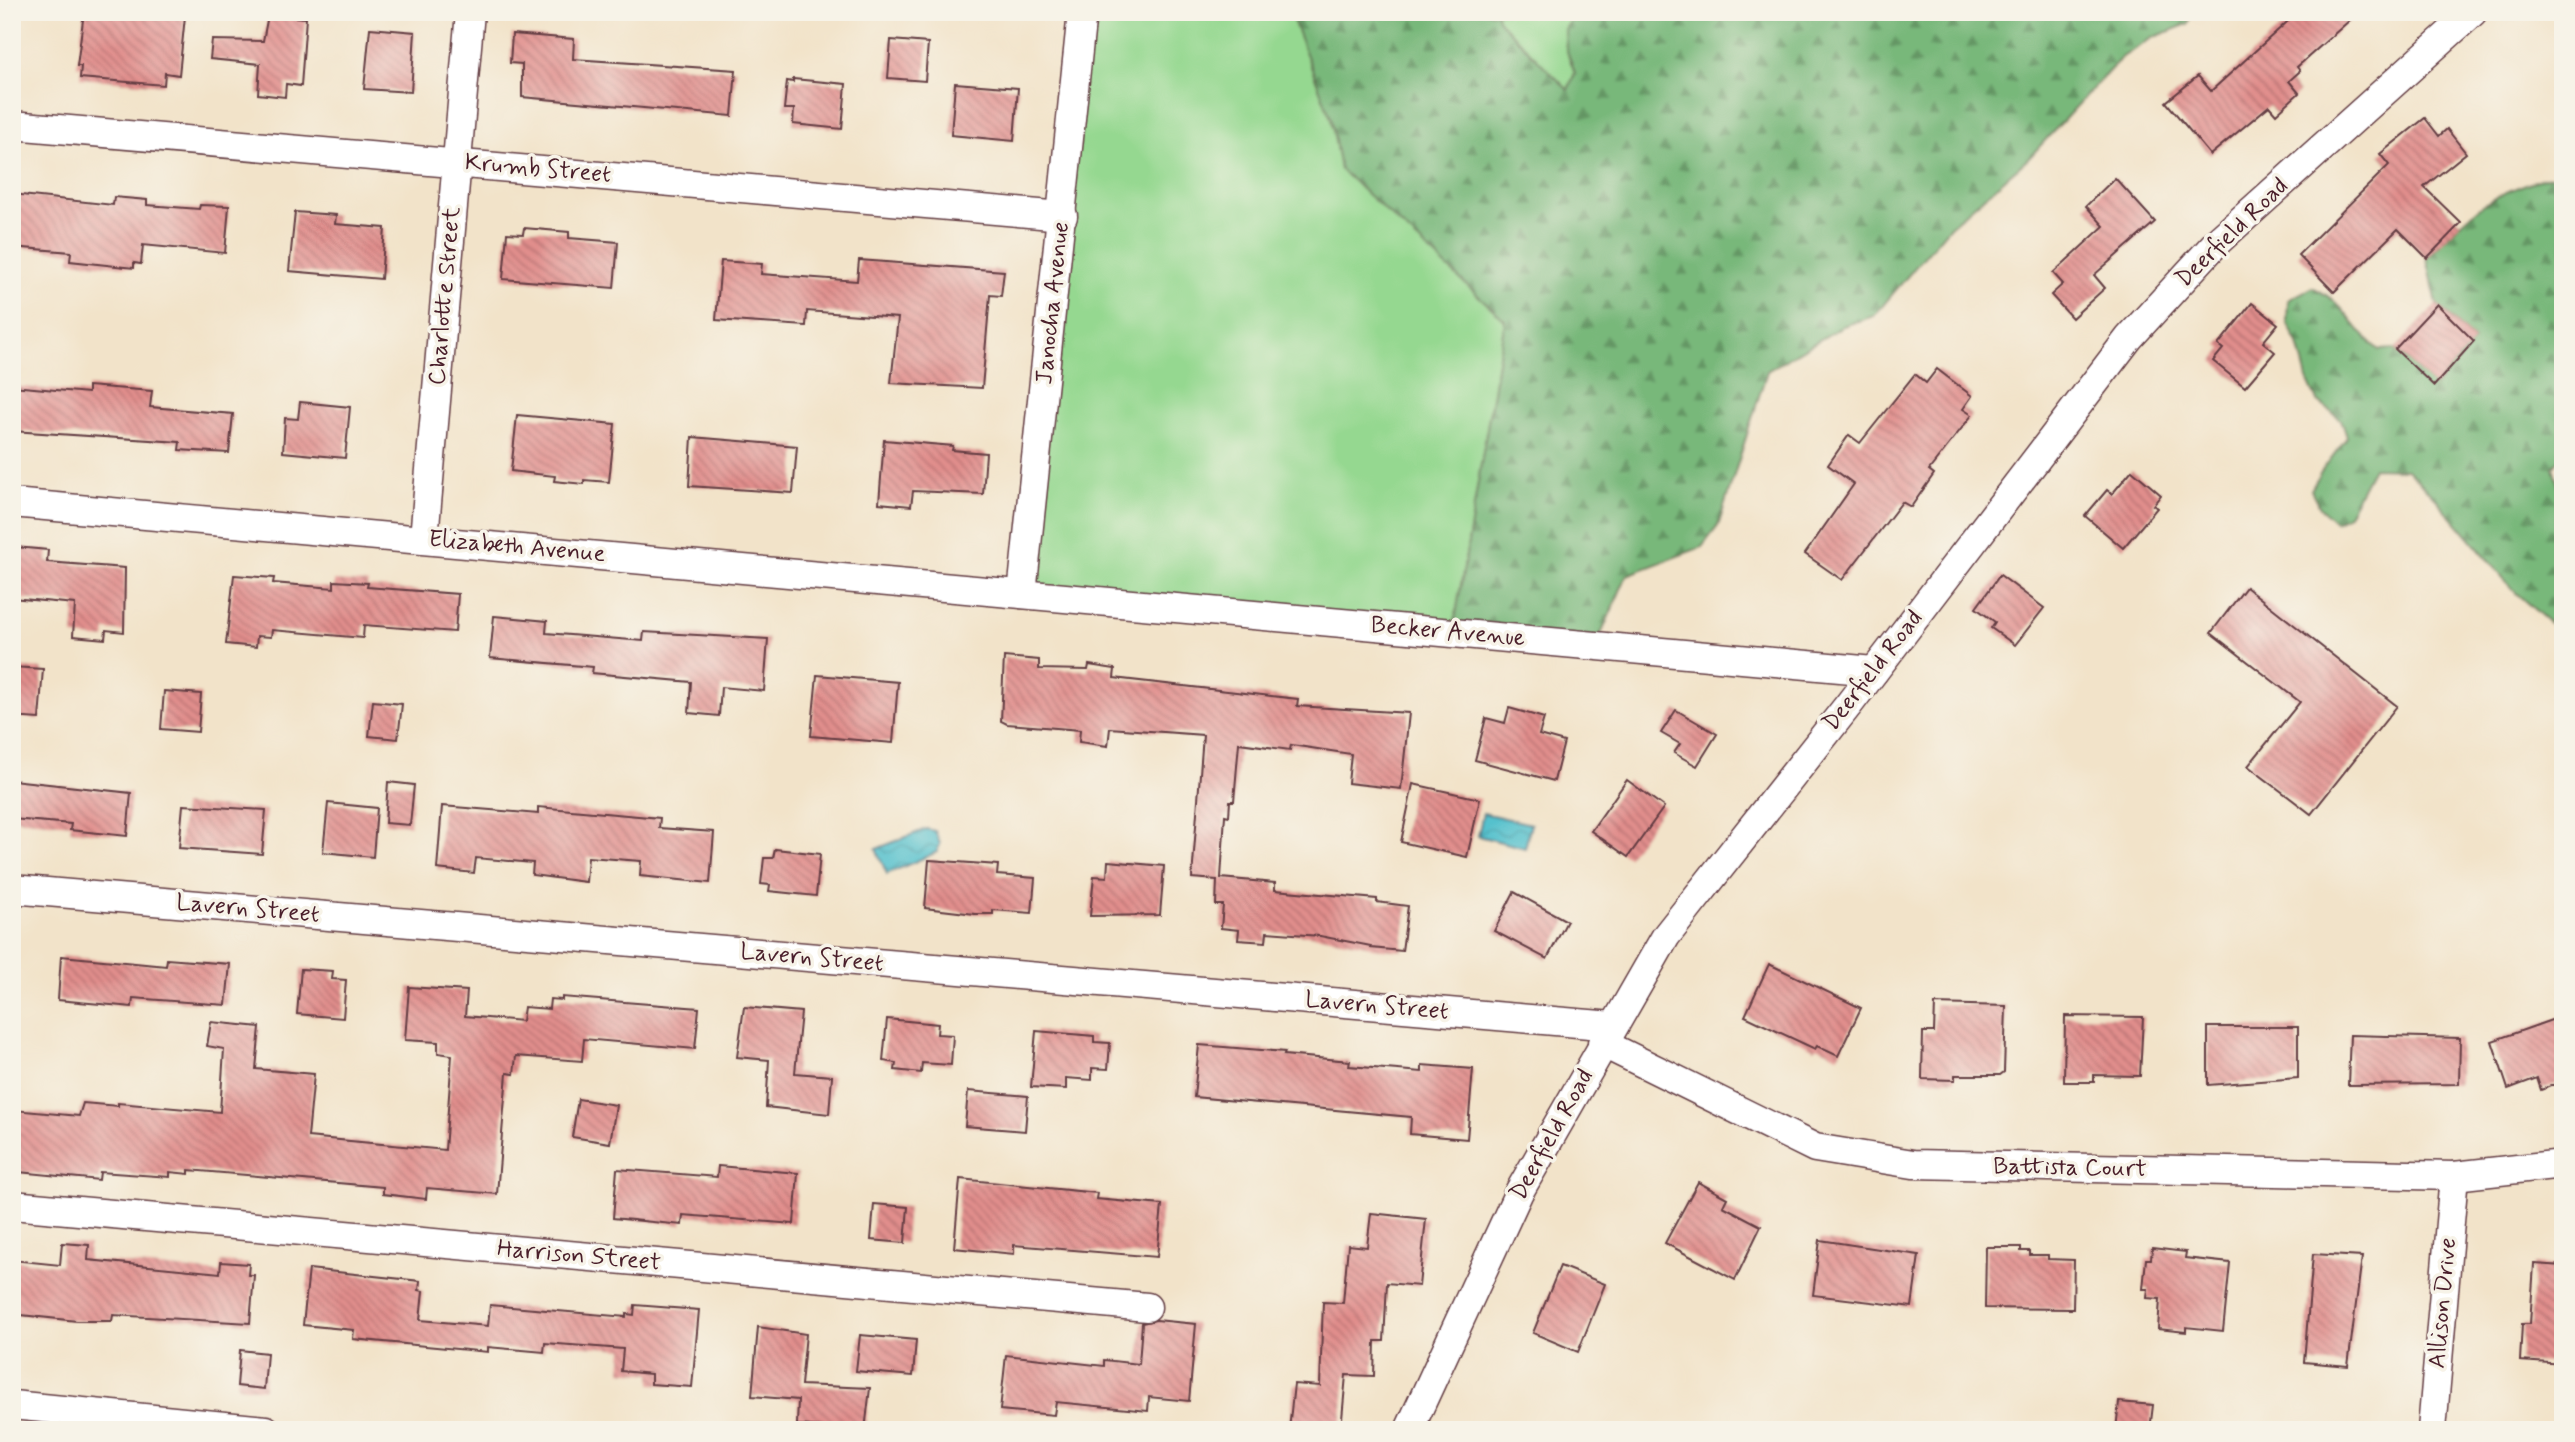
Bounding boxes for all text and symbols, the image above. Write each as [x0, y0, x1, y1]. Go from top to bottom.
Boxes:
street label: Krumb Street [464, 147, 612, 191]
street label: Deerfield Road [2169, 171, 2295, 295]
street label: Charlotte Street [422, 206, 468, 386]
street label: Janocha Avenue [1029, 220, 1077, 386]
street label: Elizabeth Avenue [427, 524, 607, 570]
street label: Deerfield Road [1816, 604, 1930, 738]
street label: Becker Avenue [1369, 610, 1527, 654]
street label: Lavern Street [175, 887, 321, 931]
street label: Lavern Street [739, 936, 885, 980]
street label: Lavern Street [1304, 984, 1450, 1028]
street label: Deerfield Road [1503, 1064, 1601, 1206]
street label: Battista Court [1993, 1151, 2147, 1185]
street label: Harrison Street [496, 1233, 662, 1279]
street label: Allison Drive [2422, 1236, 2464, 1370]

